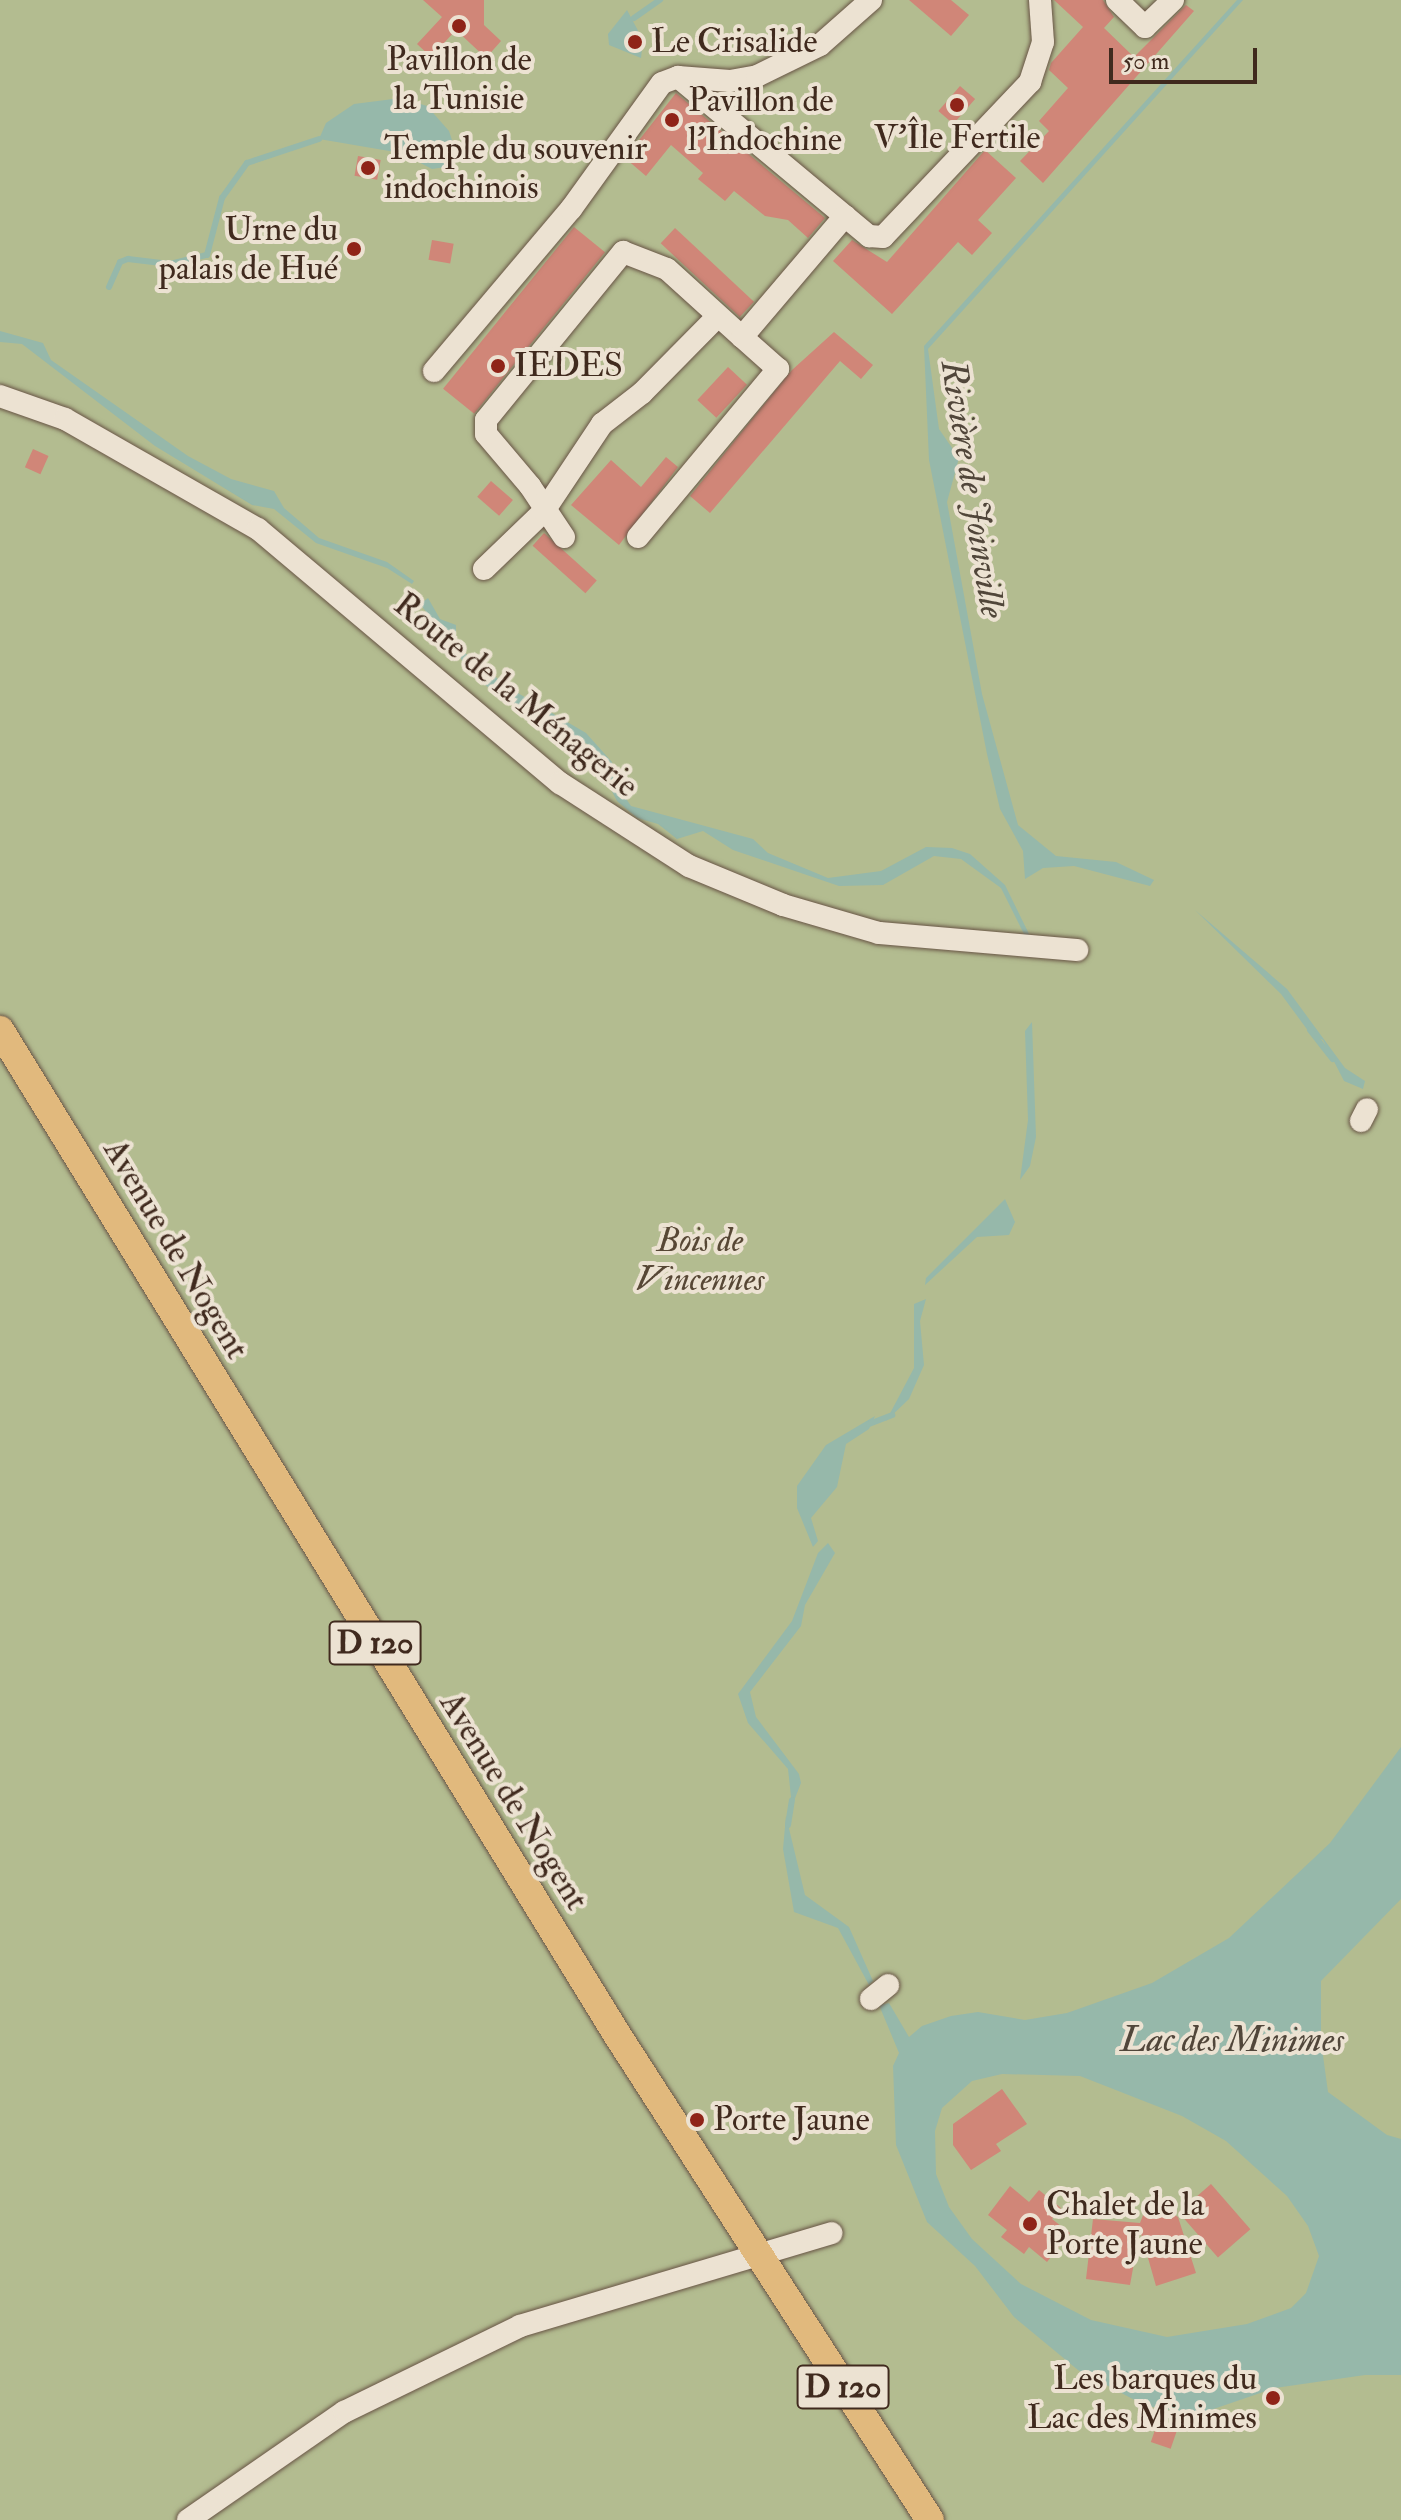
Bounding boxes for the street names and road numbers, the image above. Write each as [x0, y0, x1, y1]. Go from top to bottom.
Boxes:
street label: Route de la Ménagerie [385, 584, 647, 806]
street label: Avenue de Nogent [94, 1132, 258, 1366]
road number: D 120 [327, 1615, 423, 1671]
street label: Avenue de Nogent [431, 1685, 597, 1917]
road number: D 120 [795, 2359, 891, 2415]

